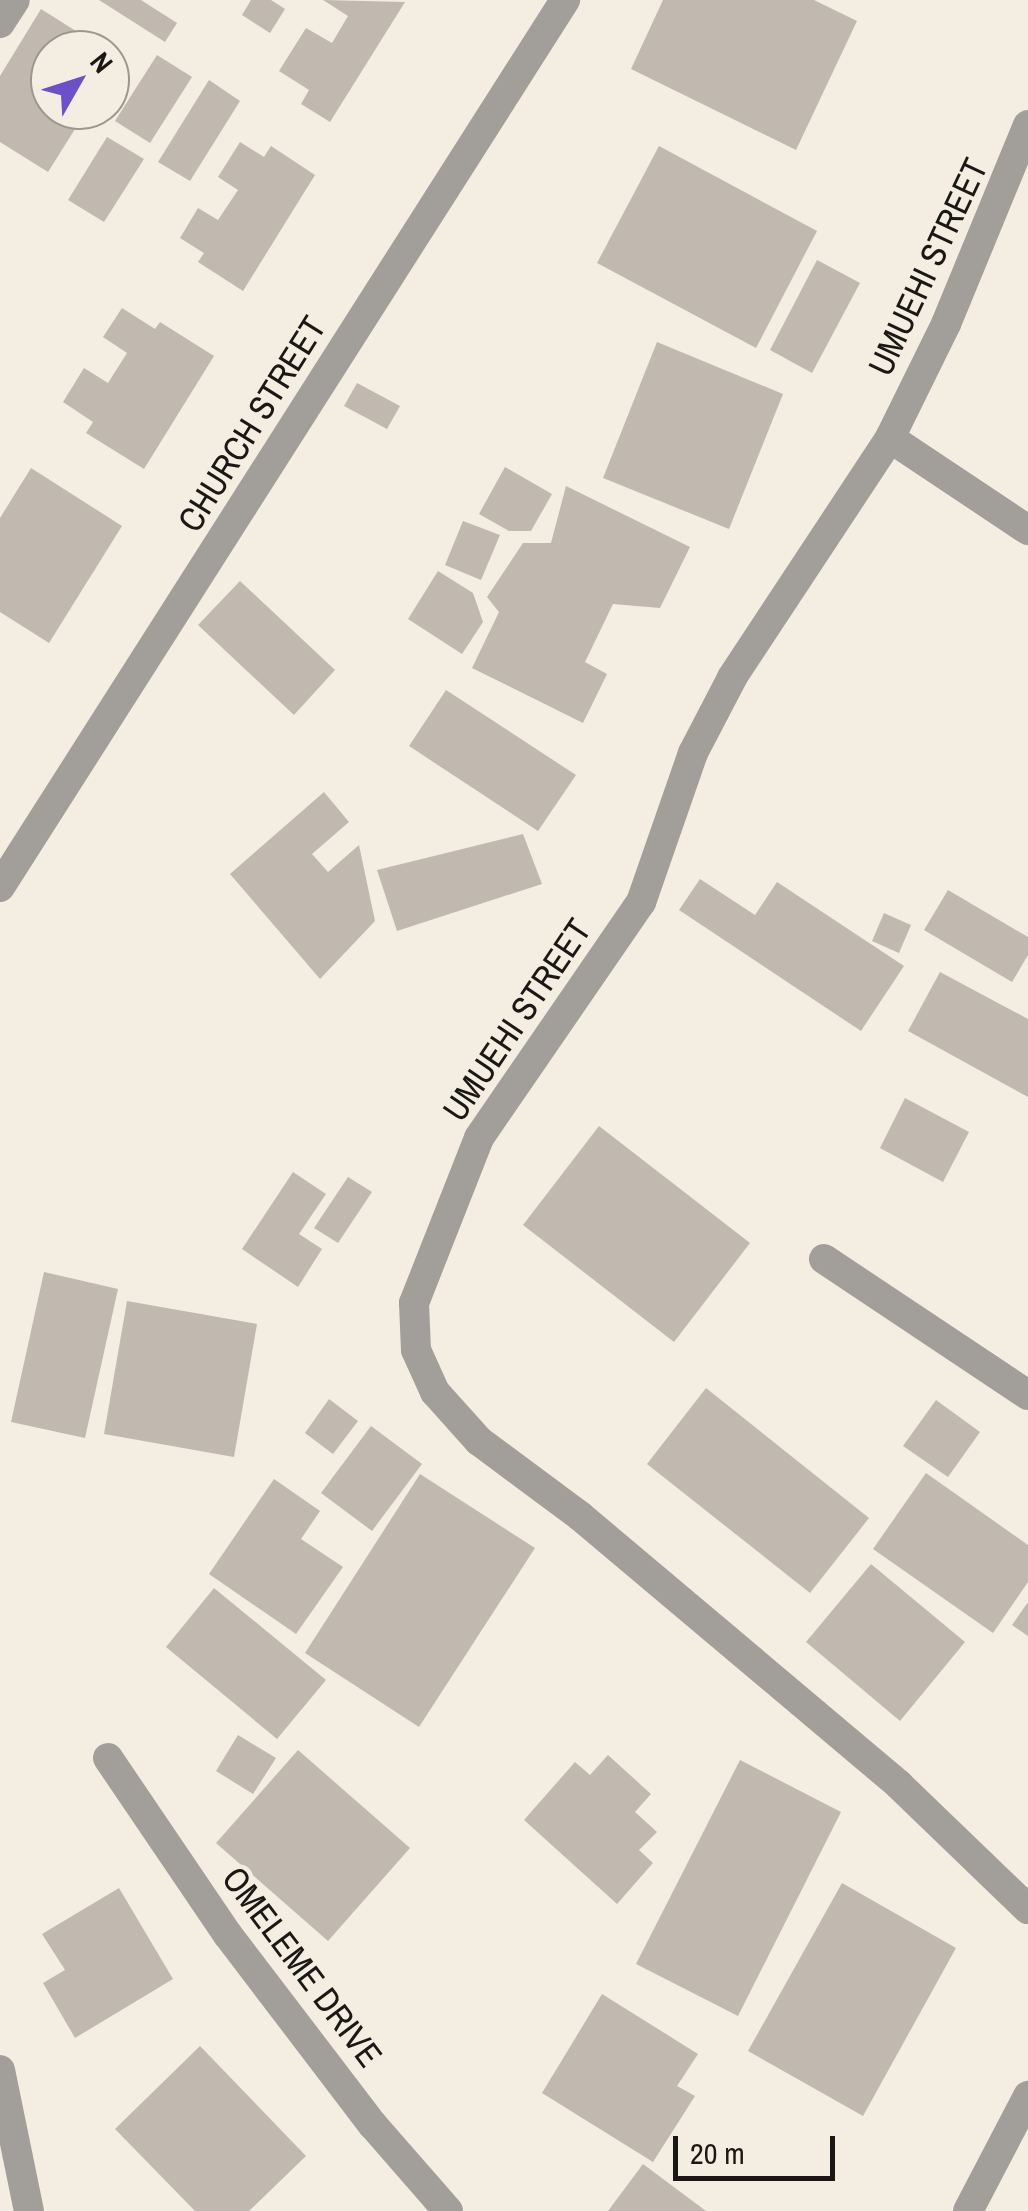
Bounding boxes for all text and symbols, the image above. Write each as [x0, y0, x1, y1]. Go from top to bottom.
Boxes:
north arrow [30, 30, 130, 130]
text: N [82, 44, 122, 81]
street label: UMUEHI STREET [859, 152, 997, 382]
street label: CHURCH STREET [169, 309, 335, 539]
street label: UMUEHI STREET [434, 911, 600, 1129]
street label: OMELEME DRIVE [213, 1859, 391, 2075]
scale bar [678, 2116, 840, 2178]
text: 20 m [690, 2133, 745, 2173]

